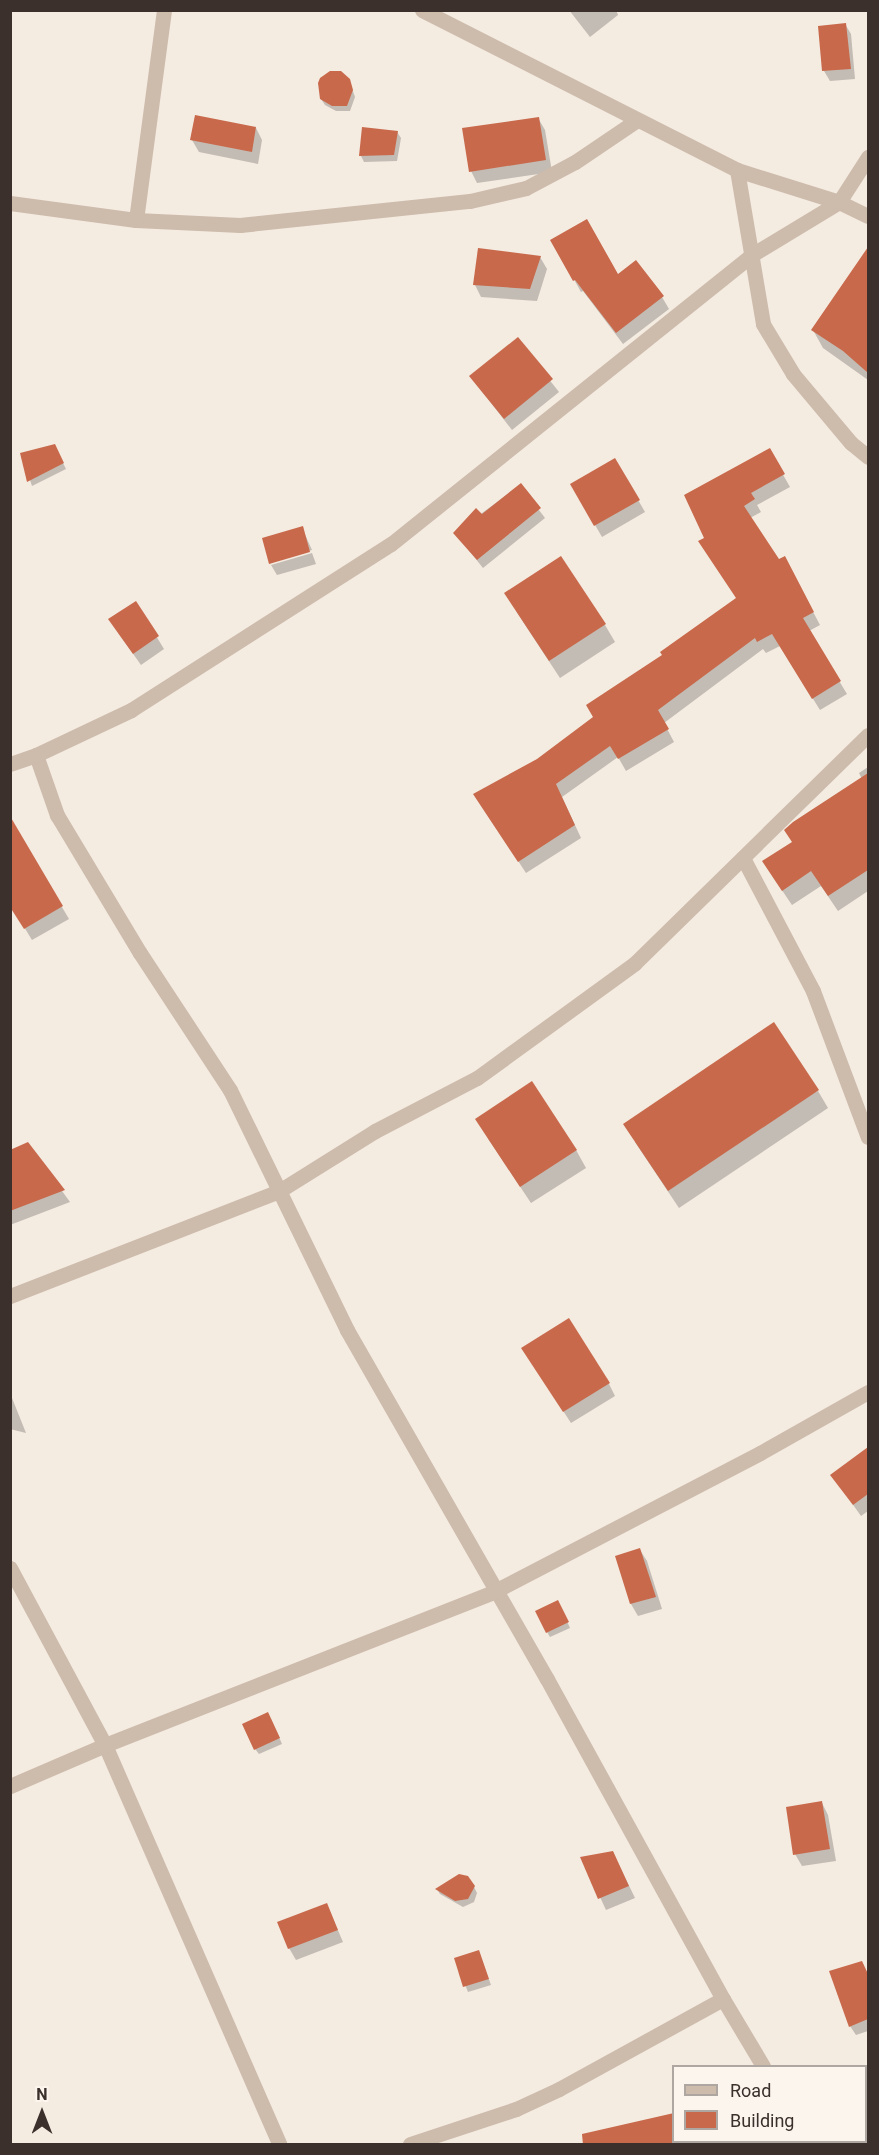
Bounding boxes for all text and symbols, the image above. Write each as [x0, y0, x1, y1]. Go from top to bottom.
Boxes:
legend [672, 2065, 867, 2143]
text: Road [730, 2080, 771, 2101]
north arrow [12, 2083, 72, 2143]
text: N [36, 2085, 48, 2104]
text: Building [730, 2110, 794, 2131]

